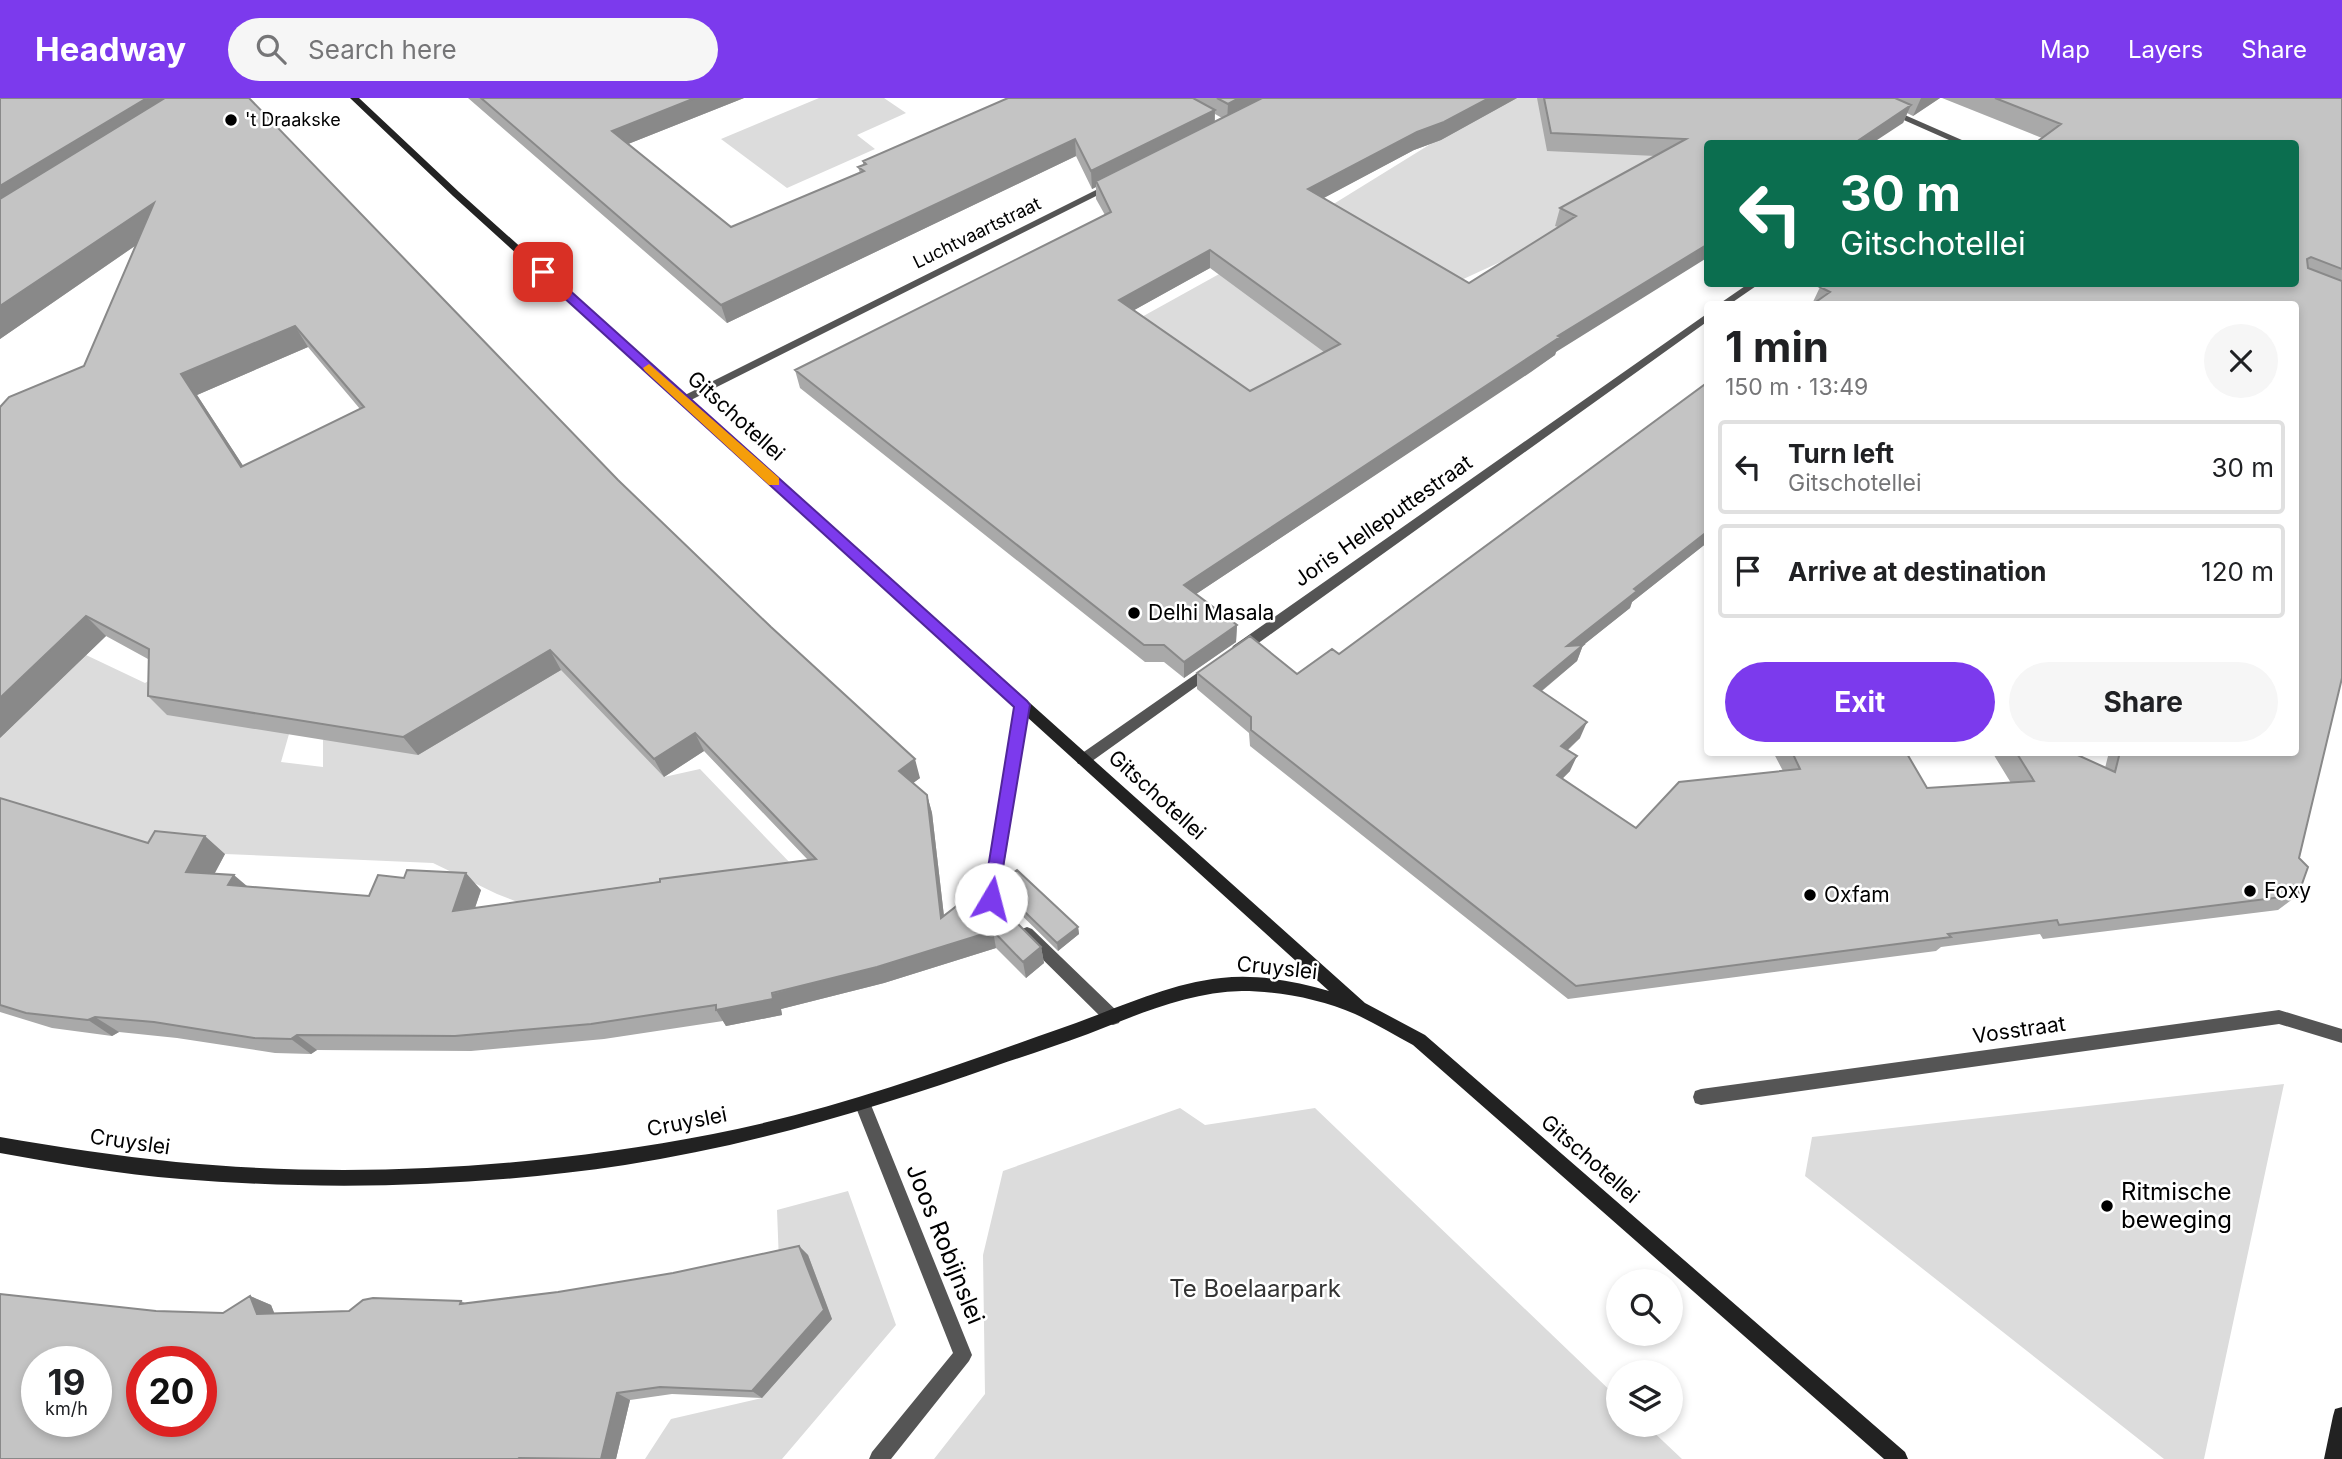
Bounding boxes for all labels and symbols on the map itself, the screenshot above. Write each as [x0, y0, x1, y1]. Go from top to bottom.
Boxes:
place label: 't Draakske [245, 109, 341, 130]
marker: 't Draakske [223, 112, 239, 128]
street label: Luchtvaartstraat [910, 193, 1044, 273]
pin [513, 242, 573, 302]
street label: Gitschotellei [683, 366, 790, 466]
street label: Joris Helleputtestraat [1289, 449, 1477, 592]
place label: Delhi Masala [1148, 600, 1274, 625]
marker: Delhi Masala [1126, 605, 1142, 621]
street label: Gitschotellei [1104, 745, 1211, 845]
position arrow [954, 862, 1028, 936]
place label: Foxy [2264, 878, 2311, 903]
place label: Oxfam [1824, 882, 1890, 907]
marker: Foxy [2242, 883, 2258, 899]
marker: Oxfam [1802, 887, 1818, 903]
street label: Cruyslei [1235, 951, 1319, 984]
street label: Vosstraat [1971, 1011, 2067, 1048]
street label: Cruyslei [645, 1102, 729, 1142]
street label: Gitschotellei [1536, 1109, 1645, 1208]
street label: Cruyslei [88, 1123, 172, 1160]
street label: Joos Robijnslei [900, 1159, 991, 1328]
place label: Ritmische beweging [2121, 1177, 2232, 1234]
marker: Ritmische beweging [2099, 1198, 2115, 1214]
park label: Te Boelaarpark [1169, 1274, 1341, 1303]
speed limit sign: 20 [126, 1346, 217, 1437]

